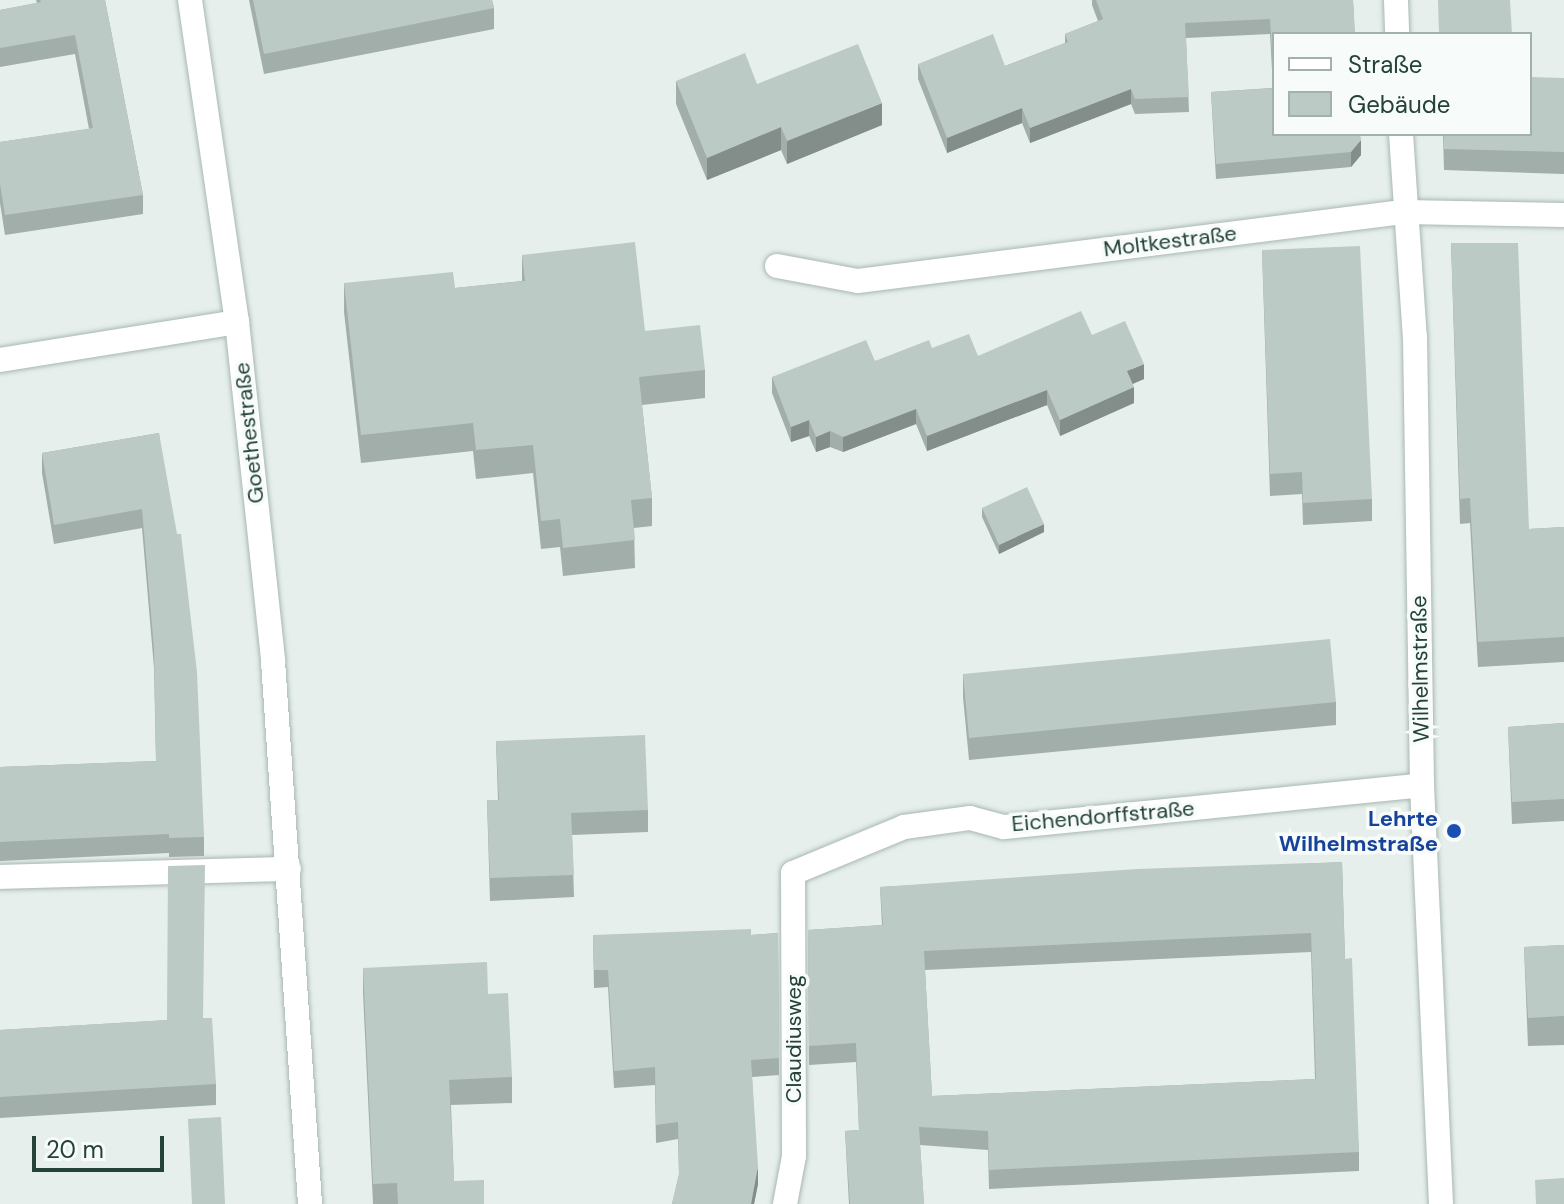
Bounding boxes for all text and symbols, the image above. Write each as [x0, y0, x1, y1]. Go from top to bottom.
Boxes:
legend [1272, 32, 1532, 136]
text: Straße [1348, 49, 1422, 80]
text: Gebäude [1348, 89, 1450, 120]
street label: Moltkestraße [1102, 220, 1238, 262]
street label: Goethestraße [228, 361, 270, 505]
street label: Wilhelmstraße [1406, 595, 1434, 743]
street label: Eichendorffstraße [1010, 795, 1196, 837]
place label: Lehrte Wilhelmstraße [1279, 805, 1438, 856]
marker: Lehrte Wilhelmstraße [1445, 822, 1463, 840]
street label: Claudiusweg [781, 975, 807, 1103]
scale bar [36, 1120, 168, 1170]
text: 20 m [46, 1134, 104, 1165]

